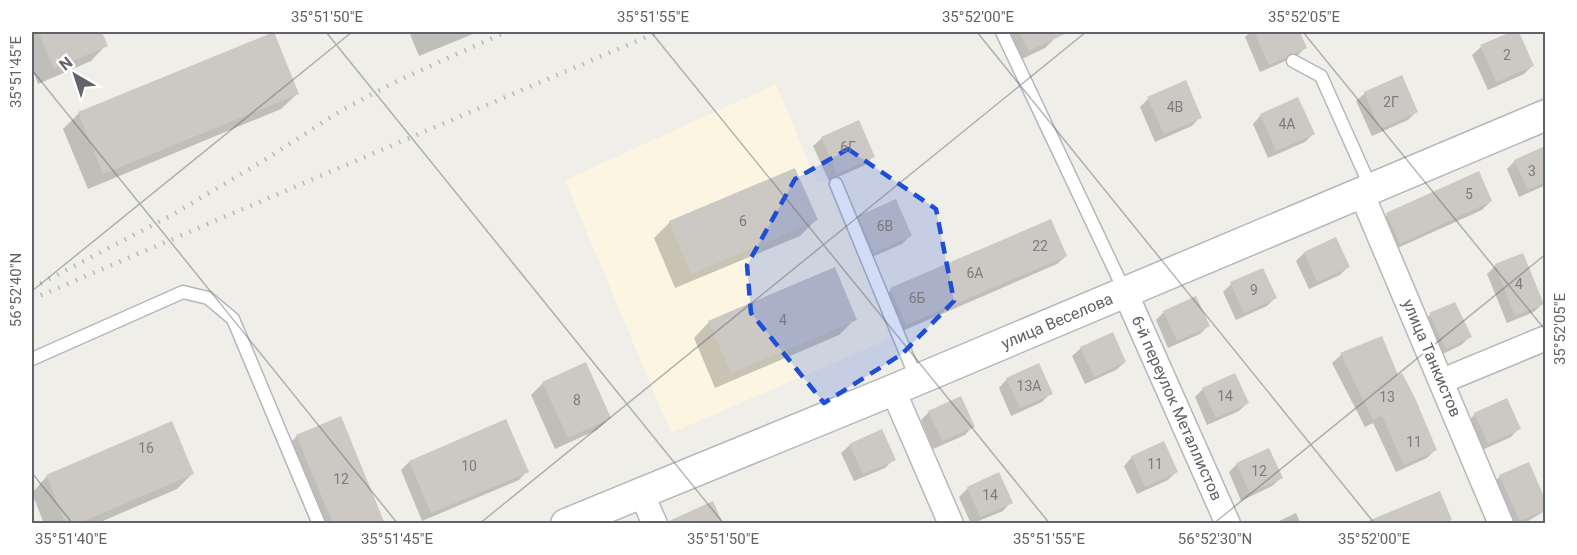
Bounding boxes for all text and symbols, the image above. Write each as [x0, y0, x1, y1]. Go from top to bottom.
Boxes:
text: 35°51'50"E [291, 8, 364, 26]
text: 35°51'55"E [617, 8, 690, 26]
text: 35°52'00"E [942, 8, 1015, 26]
text: 35°52'05"E [1268, 8, 1341, 26]
text: 35°51'45"E [7, 35, 25, 108]
north arrow [45, 45, 105, 105]
house number: 2 [1503, 47, 1511, 63]
text: N [56, 53, 76, 75]
house number: 2Г [1383, 94, 1399, 110]
house number: 4В [1167, 99, 1183, 115]
house number: 4А [1278, 116, 1296, 132]
house number: 6Г [840, 139, 856, 155]
house number: 3 [1528, 163, 1536, 179]
house number: 5 [1465, 186, 1473, 202]
house number: 6 [739, 213, 747, 229]
house number: 6В [877, 218, 893, 234]
house number: 22 [1032, 238, 1048, 254]
text: 56°52'40"N [7, 253, 25, 327]
house number: 6А [966, 265, 984, 281]
house number: 4 [1515, 276, 1523, 292]
house number: 9 [1250, 282, 1258, 298]
street label: улица Веселова [998, 289, 1116, 353]
house number: 6Б [909, 290, 926, 306]
text: 35°52'05"E [1551, 292, 1569, 365]
street label: улица Танкистов [1399, 296, 1465, 420]
house number: 4 [779, 312, 787, 328]
street label: 6-й переулок Металлистов [1128, 313, 1226, 503]
house number: 13А [1017, 378, 1041, 394]
house number: 14 [1217, 388, 1233, 404]
house number: 13 [1379, 389, 1395, 405]
house number: 8 [573, 392, 581, 408]
house number: 11 [1406, 434, 1422, 450]
house number: 16 [138, 440, 154, 456]
house number: 11 [1147, 456, 1163, 472]
house number: 10 [461, 458, 477, 474]
house number: 12 [1251, 463, 1267, 479]
house number: 12 [333, 471, 349, 487]
house number: 14 [982, 487, 998, 503]
text: 35°51'40"E [35, 530, 108, 548]
text: 35°51'45"E [361, 530, 434, 548]
text: 35°51'50"E [687, 530, 760, 548]
text: 35°51'55"E [1013, 530, 1086, 548]
text: 56°52'30"N [1178, 530, 1252, 548]
text: 35°52'00"E [1338, 530, 1411, 548]

